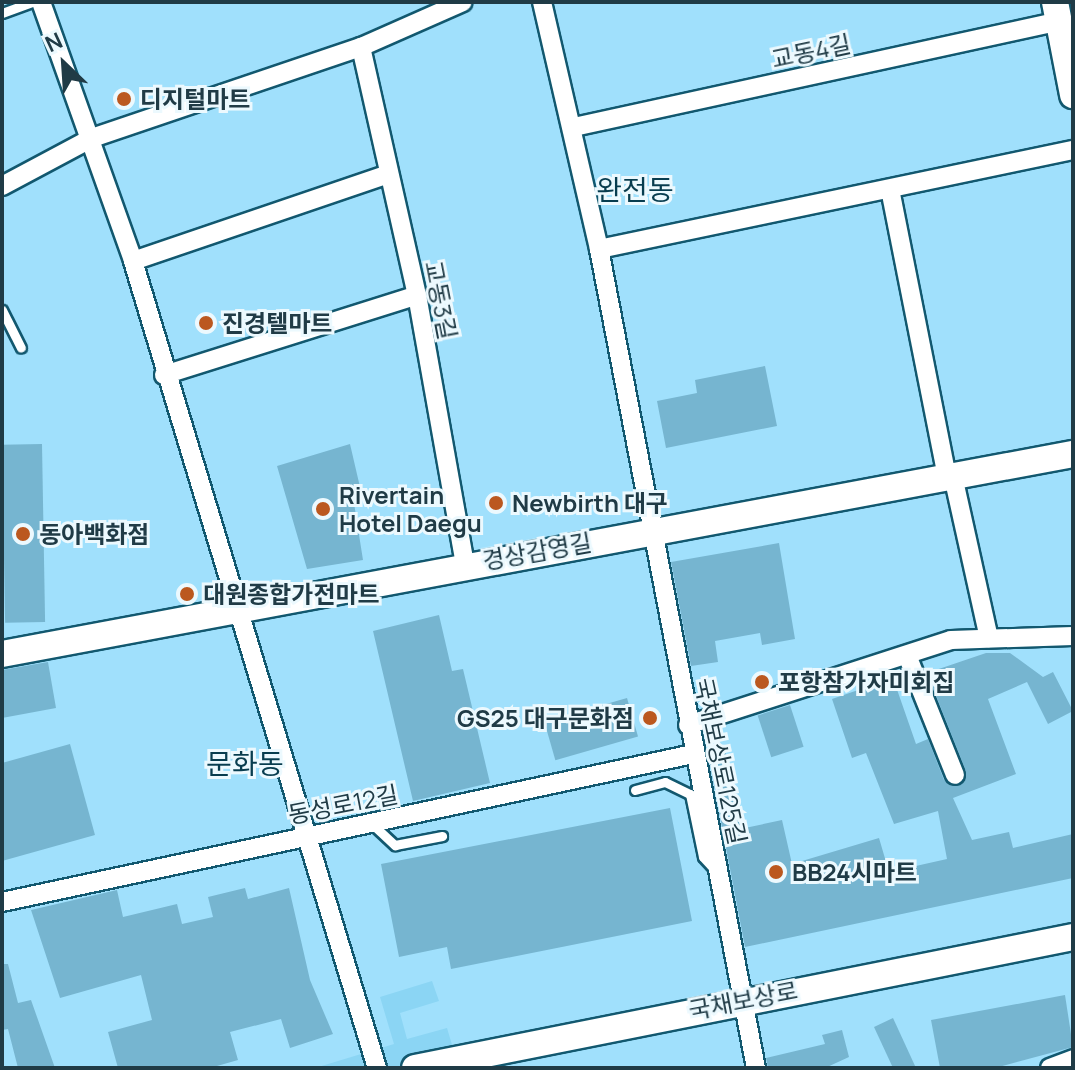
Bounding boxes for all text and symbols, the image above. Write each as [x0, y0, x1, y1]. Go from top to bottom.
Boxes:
north arrow [24, 24, 104, 104]
text: N [40, 25, 67, 59]
street label: 교동4길 [769, 29, 853, 73]
place label: 디지털마트 [140, 85, 250, 113]
marker: 디지털마트 [115, 90, 133, 108]
district label: 완전동 [596, 172, 674, 206]
street label: 교동3길 [419, 258, 463, 342]
place label: 진경텔마트 [222, 309, 332, 337]
marker: 진경텔마트 [197, 314, 215, 332]
place label: Rivertain Hotel Daegu [339, 481, 482, 537]
place label: Newbirth 대구 [512, 489, 668, 517]
marker: Newbirth 대구 [487, 494, 505, 512]
marker: Rivertain Hotel Daegu [314, 500, 332, 518]
place label: 동아백화점 [39, 520, 149, 548]
marker: 동아백화점 [14, 525, 32, 543]
street label: 경상감영길 [480, 527, 594, 575]
place label: 대원종합가전마트 [203, 580, 380, 608]
marker: 대원종합가전마트 [178, 585, 196, 603]
place label: 포항참가자미회집 [778, 668, 955, 696]
marker: 포항참가자미회집 [753, 673, 771, 691]
street label: 국채보상로125길 [689, 675, 753, 847]
place label: GS25 대구문화점 [457, 704, 634, 732]
marker: GS25 대구문화점 [641, 709, 659, 727]
district label: 문화동 [206, 746, 284, 780]
street label: 동성로12길 [286, 779, 400, 829]
place label: BB24시마트 [792, 858, 917, 886]
marker: BB24시마트 [767, 863, 785, 881]
street label: 국채보상로 [686, 975, 800, 1025]

